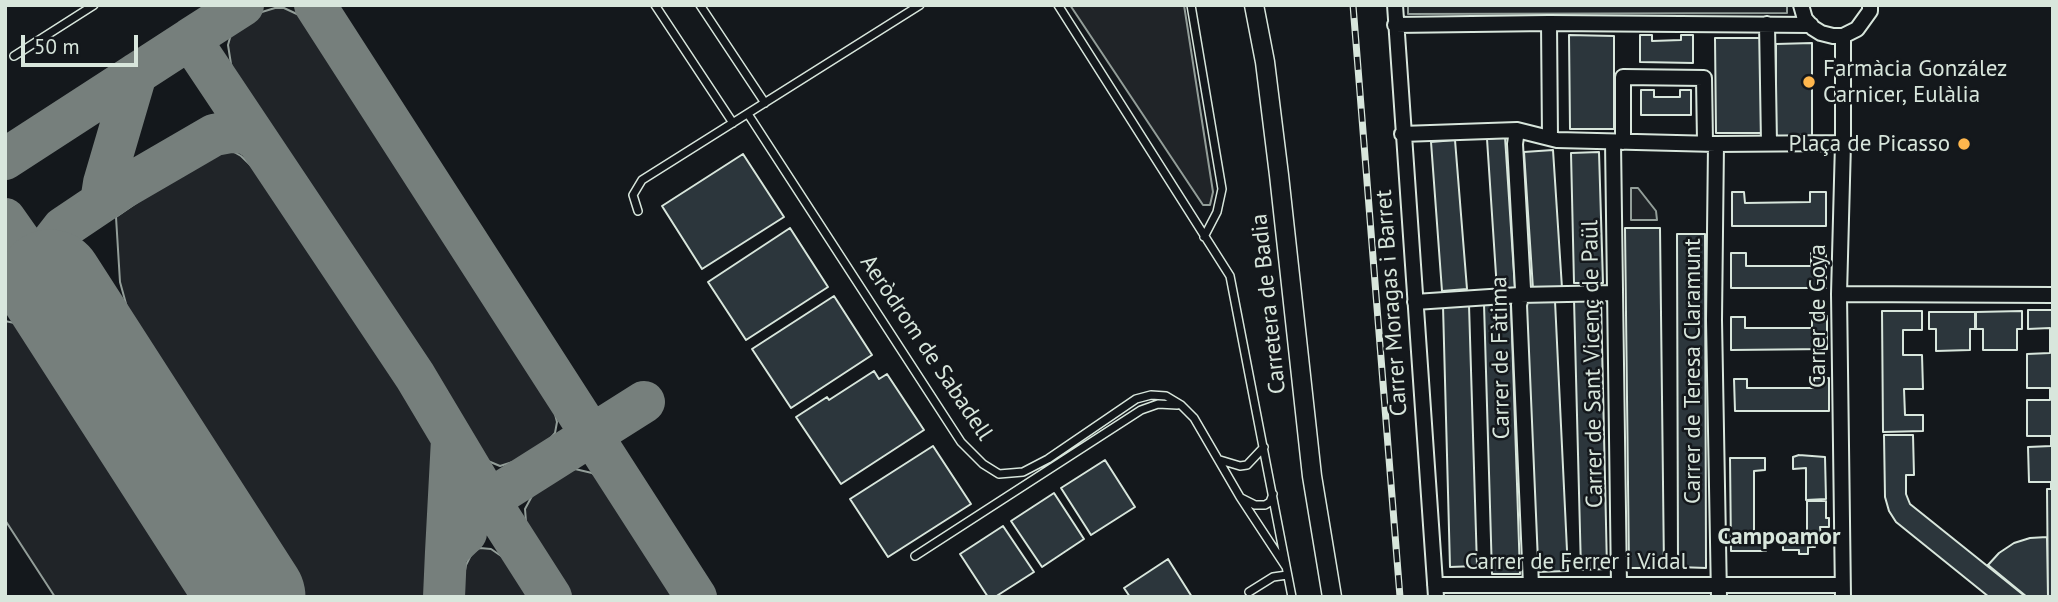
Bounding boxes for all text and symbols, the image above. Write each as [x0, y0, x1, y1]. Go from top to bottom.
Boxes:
scale bar [24, 21, 142, 65]
text: 50 m [34, 33, 80, 60]
place label: Farmàcia González Carnicer, Eulàlia [1823, 55, 2007, 109]
marker: Farmàcia González Carnicer, Eulàlia [1801, 74, 1817, 90]
place label: Plaça de Picasso [1788, 130, 1950, 158]
marker: Plaça de Picasso [1956, 136, 1972, 152]
street label: Carrer Moragas i Barret [1370, 189, 1414, 417]
street label: Carretera de Badia [1246, 213, 1292, 395]
street label: Carrer de Sant Vicenç de Paül [1577, 220, 1609, 508]
street label: Carrer de Teresa Claramunt [1679, 238, 1707, 504]
street label: Carrer de Goya [1804, 244, 1832, 388]
street label: Aeròdrom de Sabadell [854, 250, 998, 446]
street label: Carrer de Fàtima [1486, 276, 1516, 440]
district label: Campoamor [1718, 523, 1840, 551]
street label: Carrer de Ferrer i Vidal [1465, 548, 1687, 576]

